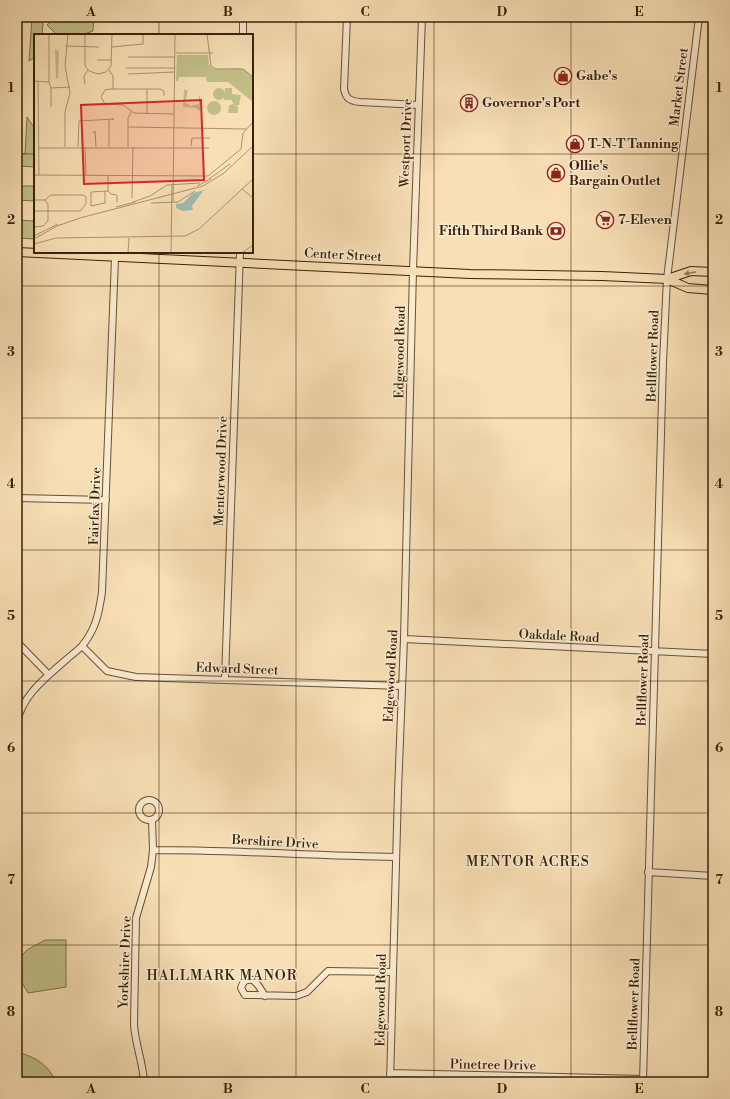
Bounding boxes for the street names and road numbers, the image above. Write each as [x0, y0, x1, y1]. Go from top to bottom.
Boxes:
street label: Market Street [666, 46, 692, 127]
street label: Westport Drive [396, 98, 416, 189]
street label: Center Street [304, 245, 383, 265]
street label: Edgewood Road [391, 305, 409, 399]
street label: Bellflower Road [643, 309, 663, 403]
street label: Mentorwood Drive [211, 415, 231, 526]
street label: Fairfax Drive [86, 466, 104, 545]
street label: Oakdale Road [518, 626, 600, 646]
street label: Edgewood Road [381, 628, 401, 723]
street label: Bellflower Road [633, 633, 653, 727]
street label: Edward Street [195, 660, 279, 678]
street label: Bershire Drive [230, 832, 319, 852]
street label: Yorkshire Drive [115, 915, 135, 1010]
street label: Edgewood Road [372, 953, 390, 1047]
street label: Bellflower Road [624, 957, 644, 1051]
street label: Pinetree Drive [450, 1056, 537, 1074]

